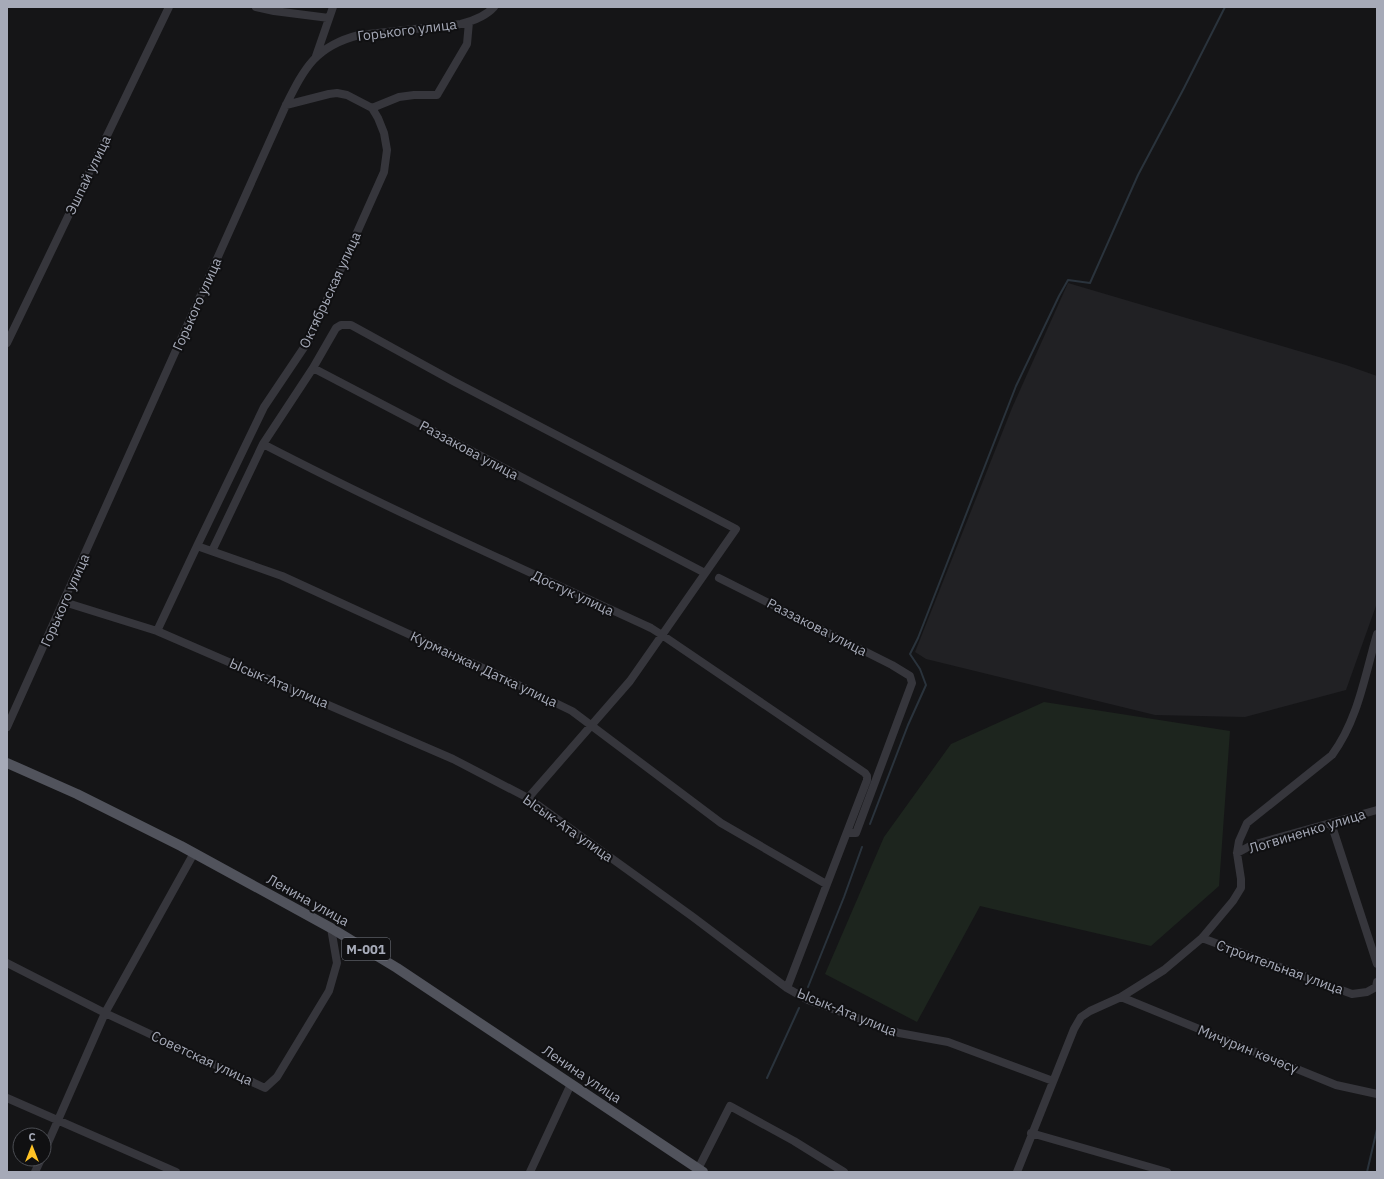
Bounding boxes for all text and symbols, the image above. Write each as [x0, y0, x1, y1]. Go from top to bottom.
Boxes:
street label: Горького улица [356, 15, 458, 45]
street label: Эшпай улица [61, 132, 115, 218]
street label: Октябрьская улица [295, 228, 365, 351]
street label: Горького улица [168, 254, 226, 353]
street label: Раззакова улица [416, 416, 522, 484]
street label: Горького улица [36, 550, 94, 649]
street label: Достук улица [529, 566, 617, 620]
street label: Раззакова улица [764, 594, 870, 660]
street label: Курманжан Датка улица [408, 627, 561, 711]
street label: Ысык-Ата улица [227, 654, 332, 712]
street label: Ысык-Ата улица [519, 790, 617, 866]
street label: Логвиненко улица [1246, 805, 1368, 857]
street label: Ленина улица [264, 870, 353, 930]
street label: Строительная улица [1214, 936, 1347, 999]
road number: М-001 [342, 938, 390, 960]
street label: Ысык-Ата улица [794, 984, 900, 1040]
street label: Мичурин көчөсү [1195, 1021, 1301, 1077]
street label: Советская улица [148, 1027, 256, 1090]
street label: Ленина улица [539, 1041, 625, 1107]
north arrow [12, 1127, 52, 1167]
text: С [28, 1130, 36, 1144]

